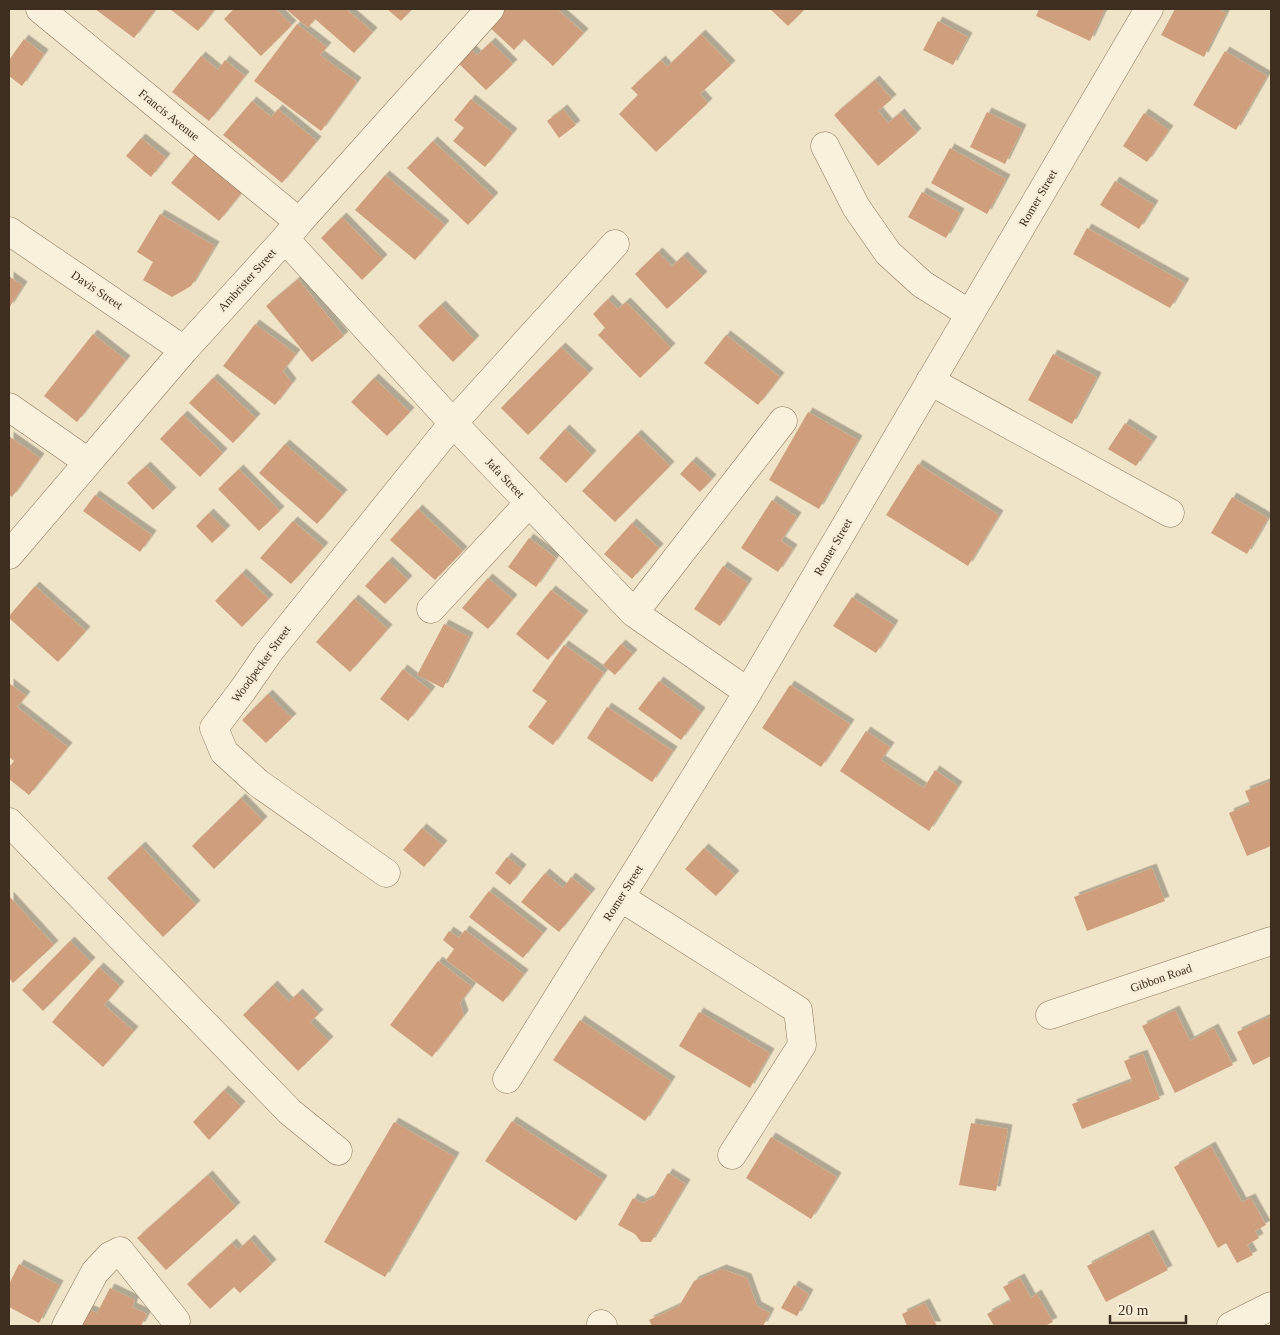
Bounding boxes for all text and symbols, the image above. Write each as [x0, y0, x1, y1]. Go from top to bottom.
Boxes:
street label: Francis Avenue [136, 86, 202, 144]
street label: Romer Street [1016, 166, 1060, 229]
street label: Ambrister Street [215, 245, 279, 314]
street label: Davis Street [69, 268, 126, 313]
street label: Jafa Street [482, 455, 528, 501]
street label: Romer Street [811, 515, 855, 578]
street label: Woodpecker Street [228, 622, 294, 705]
street label: Romer Street [600, 862, 646, 924]
street label: Gibbon Road [1128, 961, 1194, 995]
scale bar [1110, 1292, 1186, 1324]
text: 20 m [1118, 1302, 1149, 1318]

